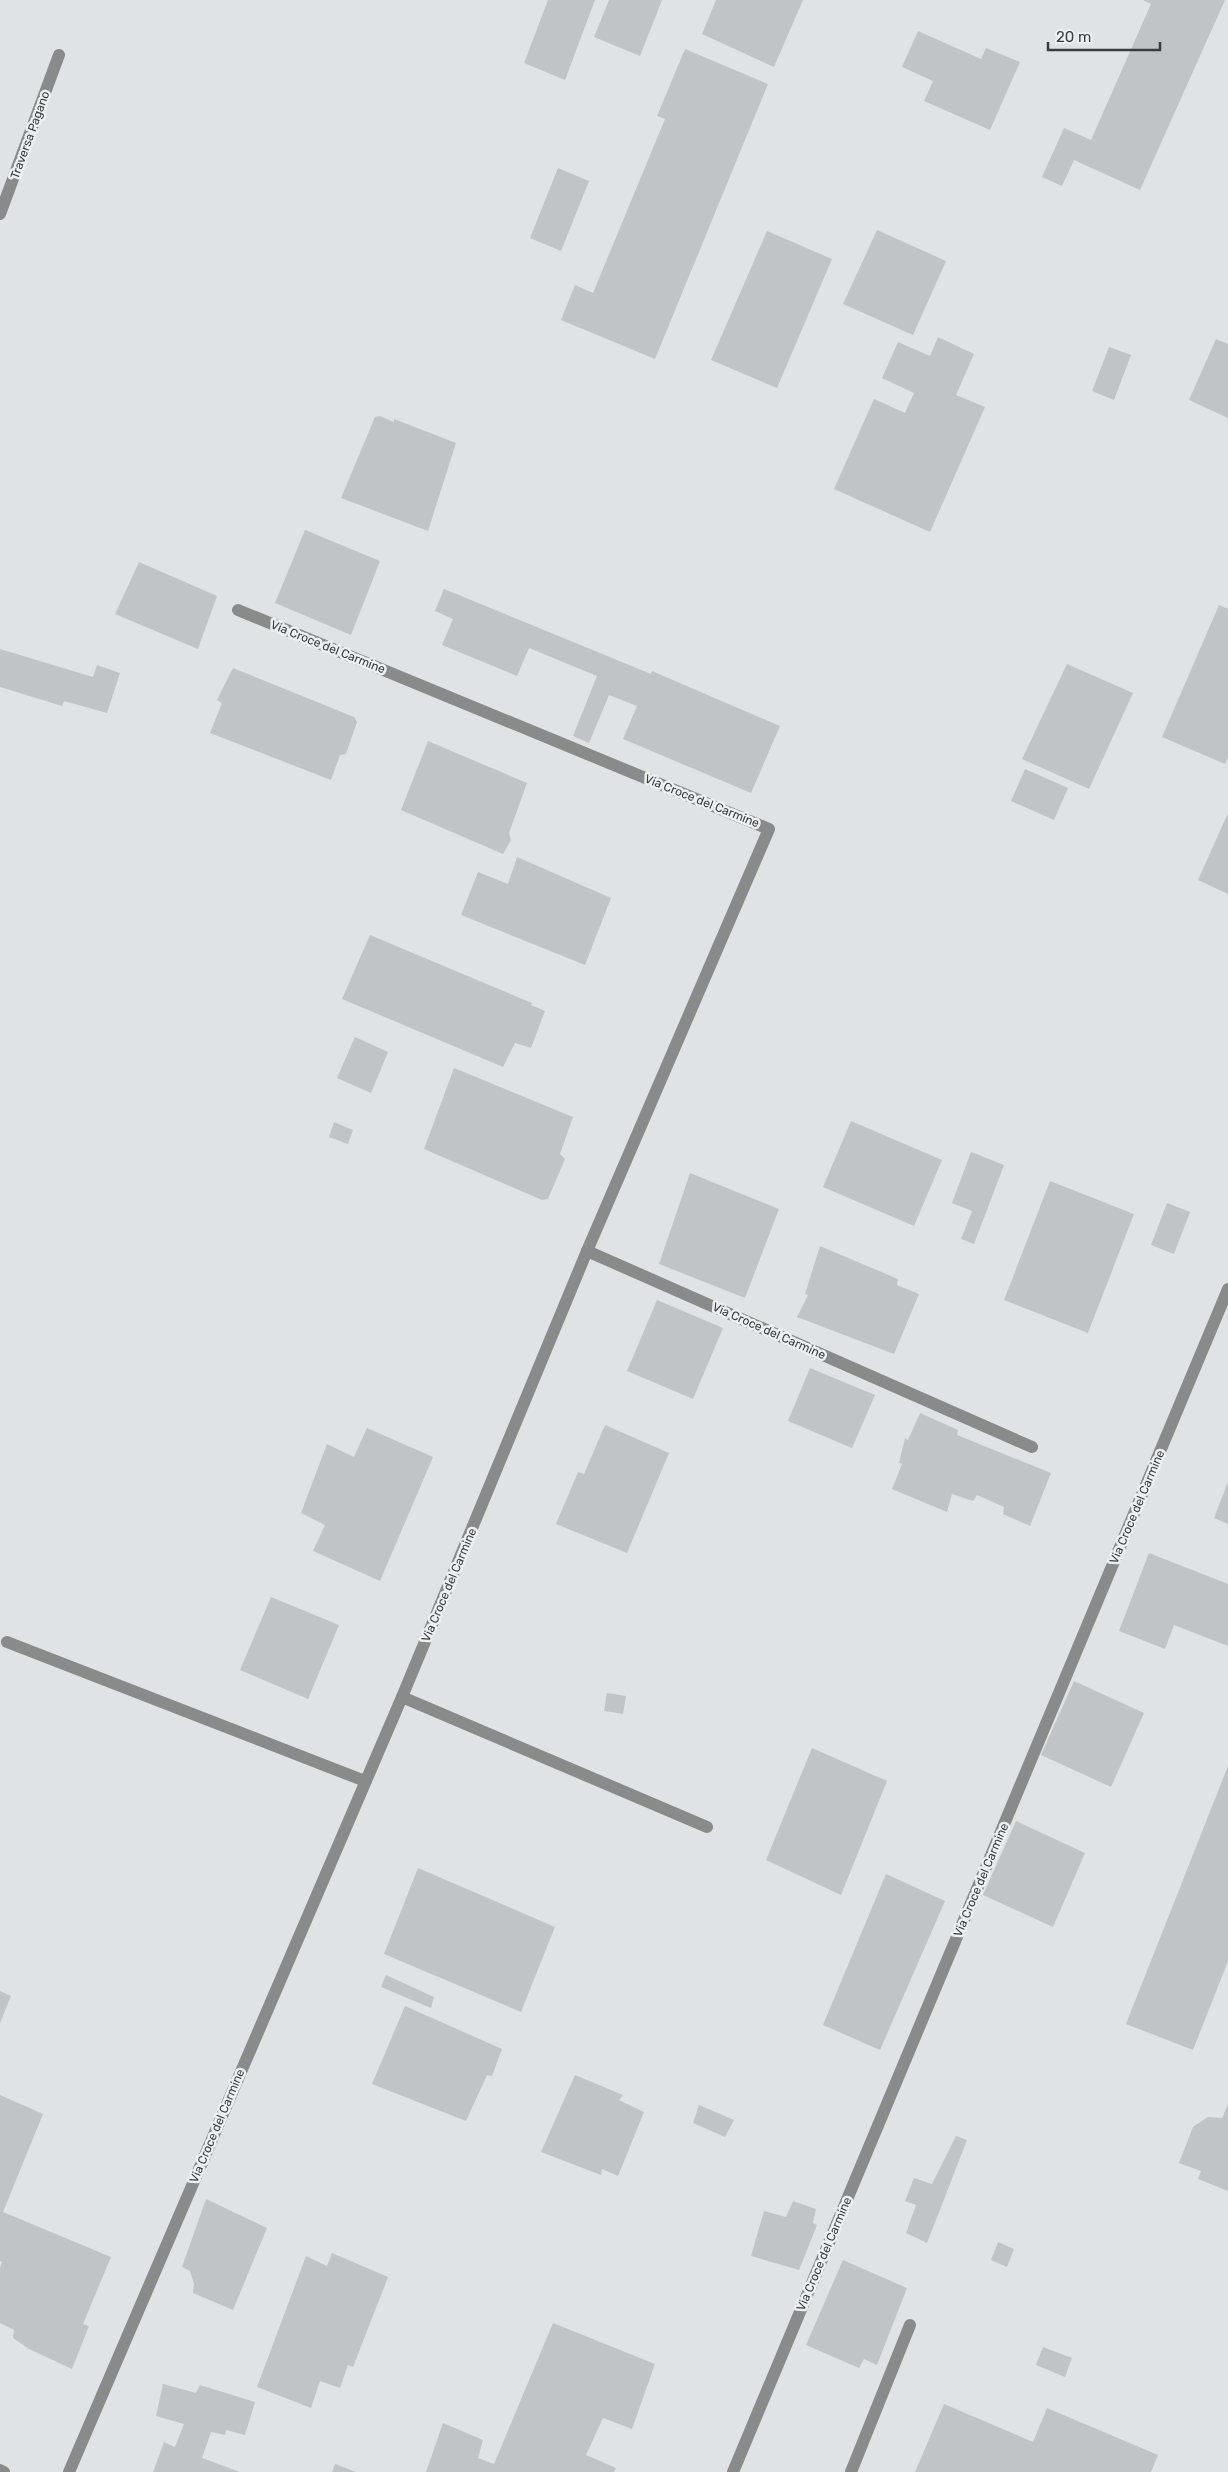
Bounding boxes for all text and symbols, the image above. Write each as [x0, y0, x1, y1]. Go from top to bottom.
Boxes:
scale bar [1048, 20, 1160, 52]
text: 20 m [1056, 28, 1091, 46]
street label: Traversa Pagano [8, 89, 52, 181]
street label: Via Croce del Carmine [269, 618, 388, 677]
street label: Via Croce del Carmine [643, 772, 762, 831]
street label: Via Croce del Carmine [710, 1300, 828, 1362]
street label: Via Croce del Carmine [1107, 1448, 1167, 1566]
street label: Via Croce del Carmine [419, 1526, 479, 1644]
street label: Via Croce del Carmine [951, 1821, 1011, 1939]
street label: Via Croce del Carmine [187, 2067, 247, 2185]
street label: Via Croce del Carmine [794, 2195, 854, 2313]

